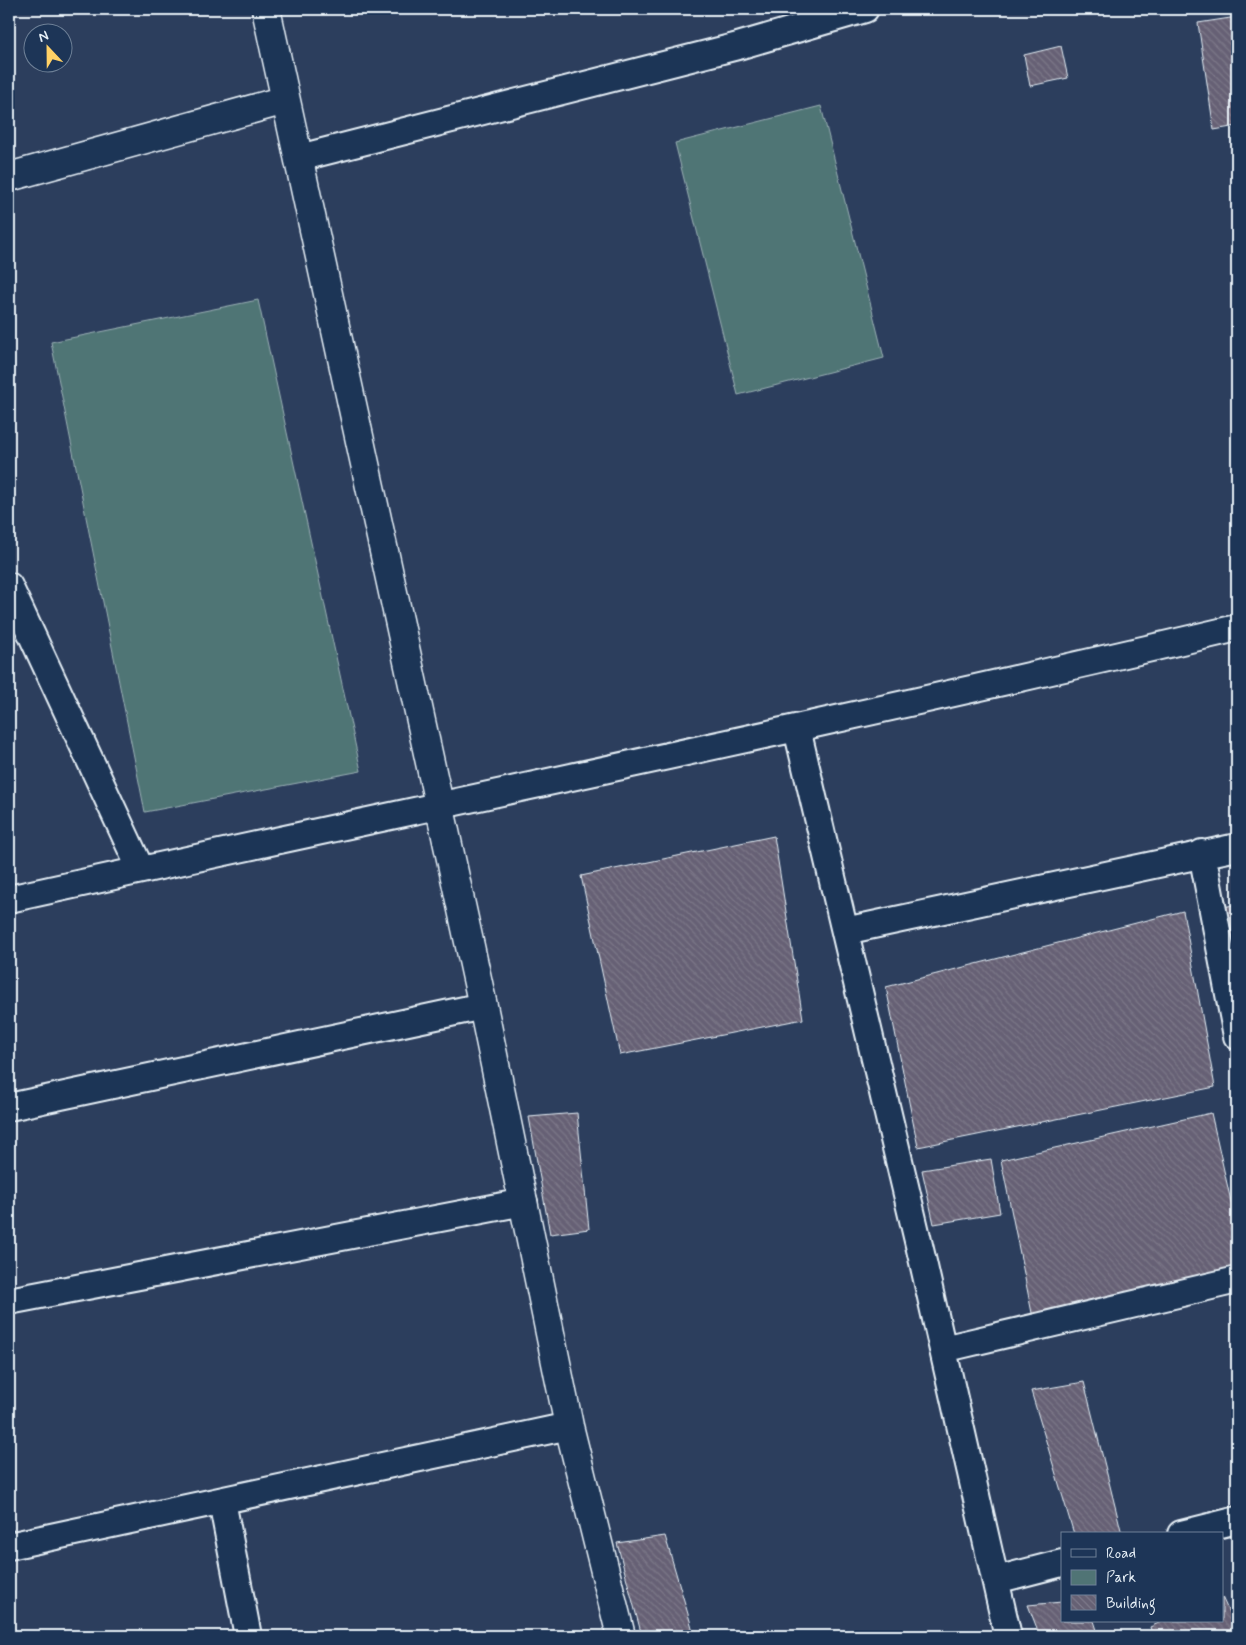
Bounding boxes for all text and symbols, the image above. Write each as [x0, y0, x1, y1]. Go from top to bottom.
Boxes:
north arrow [22, 22, 72, 72]
text: N [36, 27, 51, 47]
legend [1061, 1532, 1224, 1622]
text: Road [1106, 1544, 1136, 1564]
text: Park [1106, 1568, 1136, 1588]
text: Building [1106, 1594, 1156, 1615]

